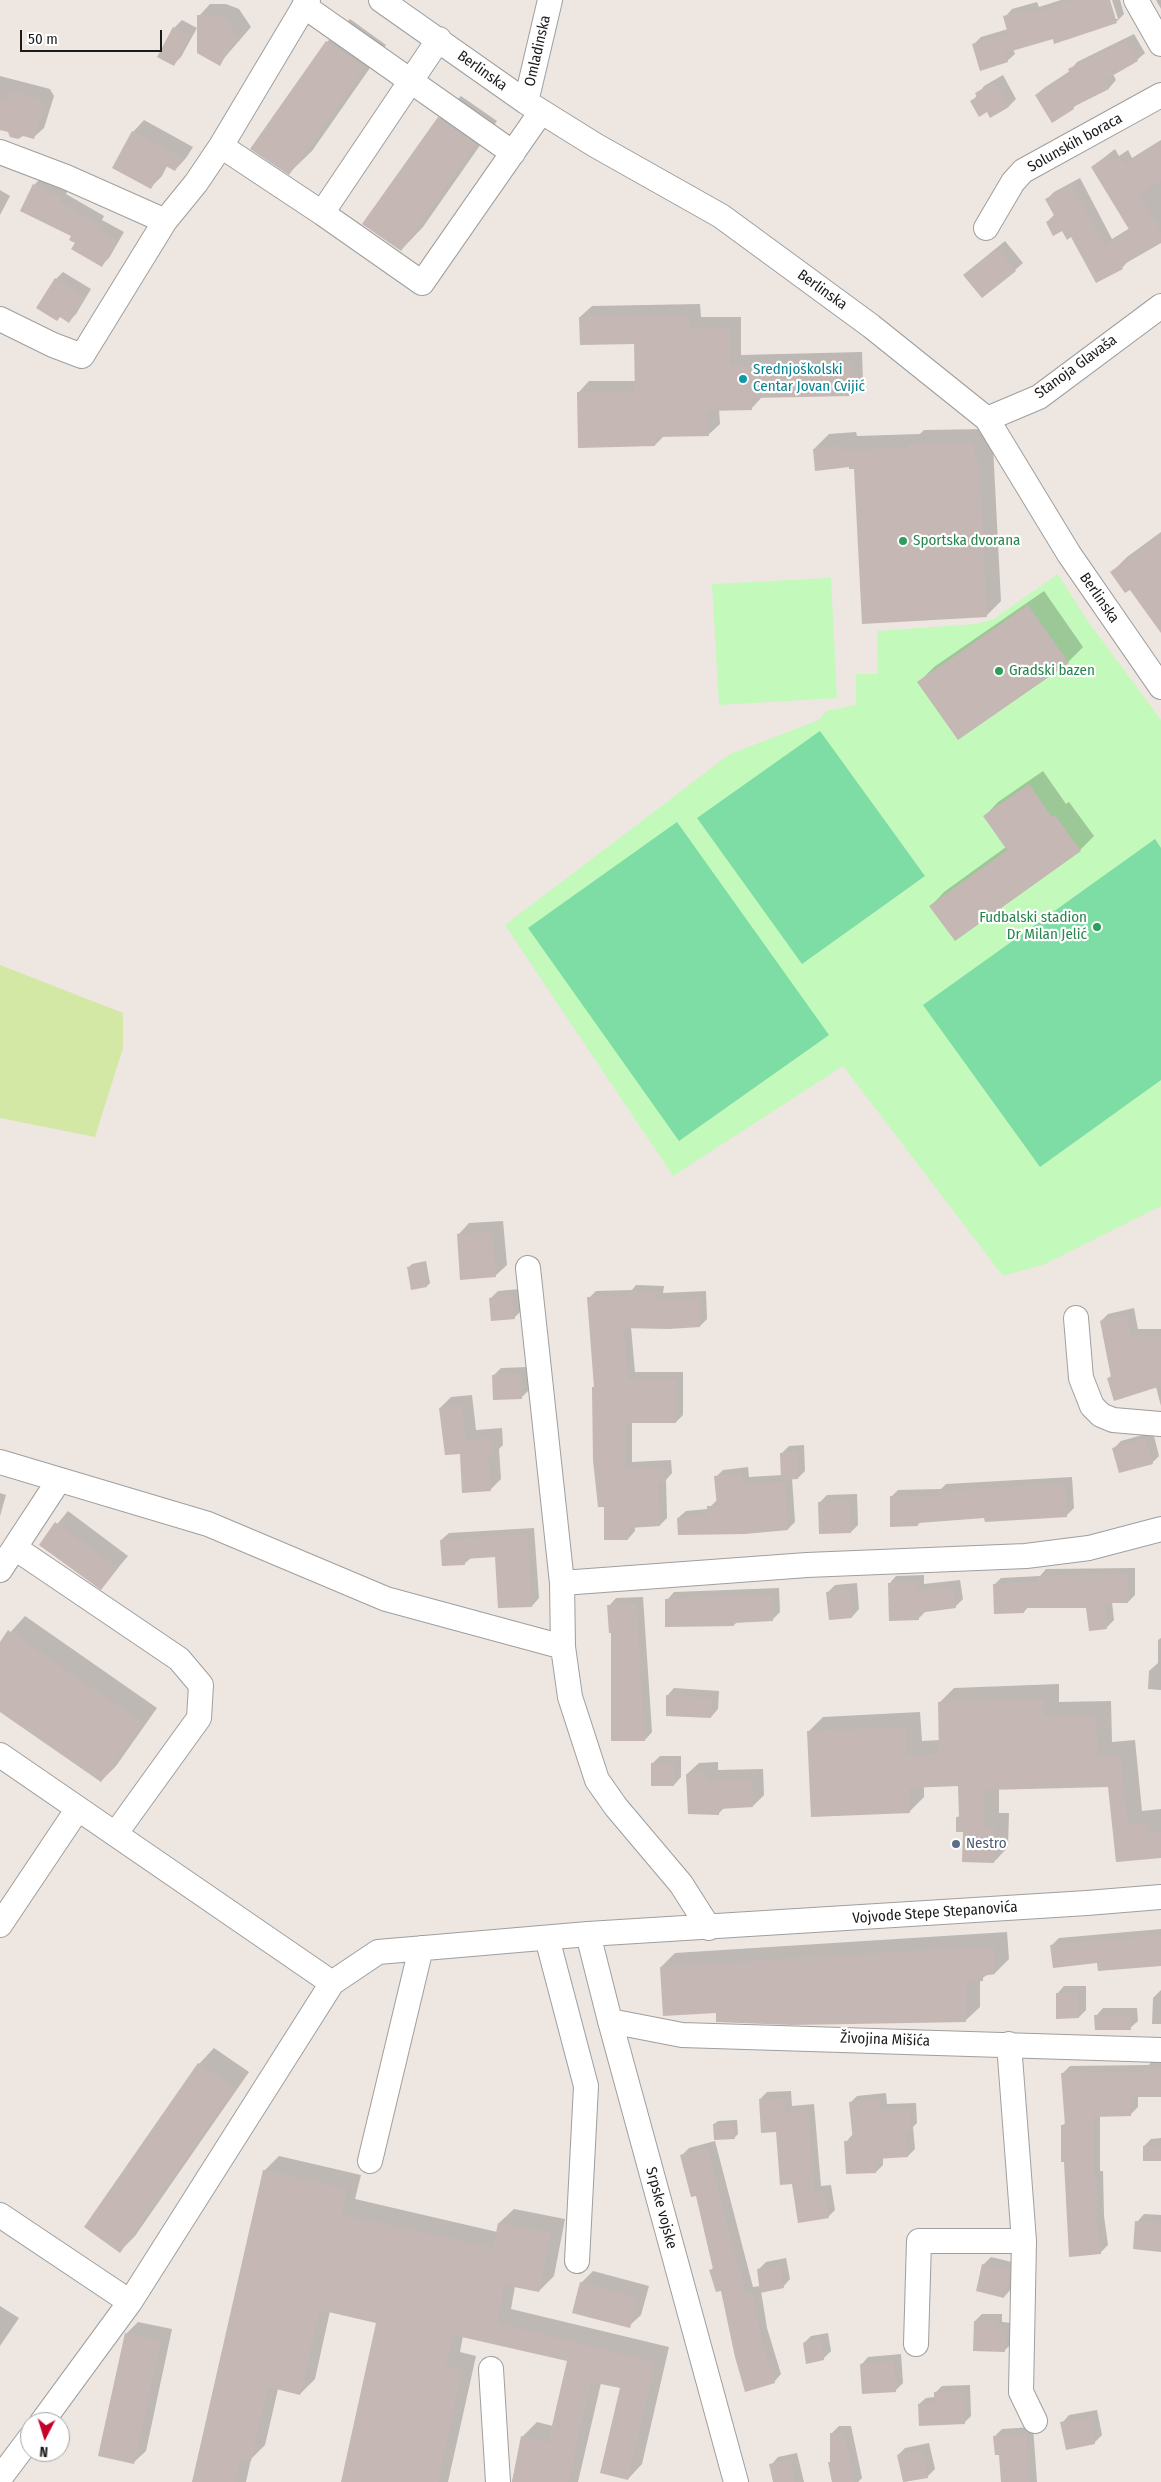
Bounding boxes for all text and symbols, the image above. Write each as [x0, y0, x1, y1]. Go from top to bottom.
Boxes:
street label: Omladinska [521, 14, 555, 88]
scale bar [22, 20, 165, 52]
text: 50 m [28, 30, 58, 48]
street label: Berlinska [454, 47, 510, 95]
street label: Solunskih boraca [1025, 110, 1125, 176]
street label: Berlinska [794, 266, 850, 314]
street label: Stanoja Glavaša [1031, 331, 1121, 403]
place label: Srednjoškolski Centar Jovan Cvijić [753, 361, 865, 396]
marker: Srednjoškolski Centar Jovan Cvijić [737, 373, 749, 385]
place label: Sportska dvorana [913, 532, 1020, 550]
marker: Sportska dvorana [897, 535, 909, 547]
street label: Berlinska [1075, 569, 1123, 627]
place label: Gradski bazen [1009, 662, 1095, 680]
marker: Gradski bazen [993, 665, 1005, 677]
place label: Fudbalski stadion Dr Milan Jelić [979, 909, 1087, 944]
marker: Fudbalski stadion Dr Milan Jelić [1091, 921, 1103, 933]
place label: Nestro [966, 1835, 1007, 1853]
marker: Nestro [950, 1838, 962, 1850]
street label: Vojvode Stepe Stepanovića [852, 1898, 1018, 1928]
street label: Živojina Mišića [840, 2029, 930, 2051]
street label: Srpske vojske [641, 2165, 681, 2251]
north arrow [20, 2412, 70, 2462]
text: N [39, 2443, 49, 2460]

